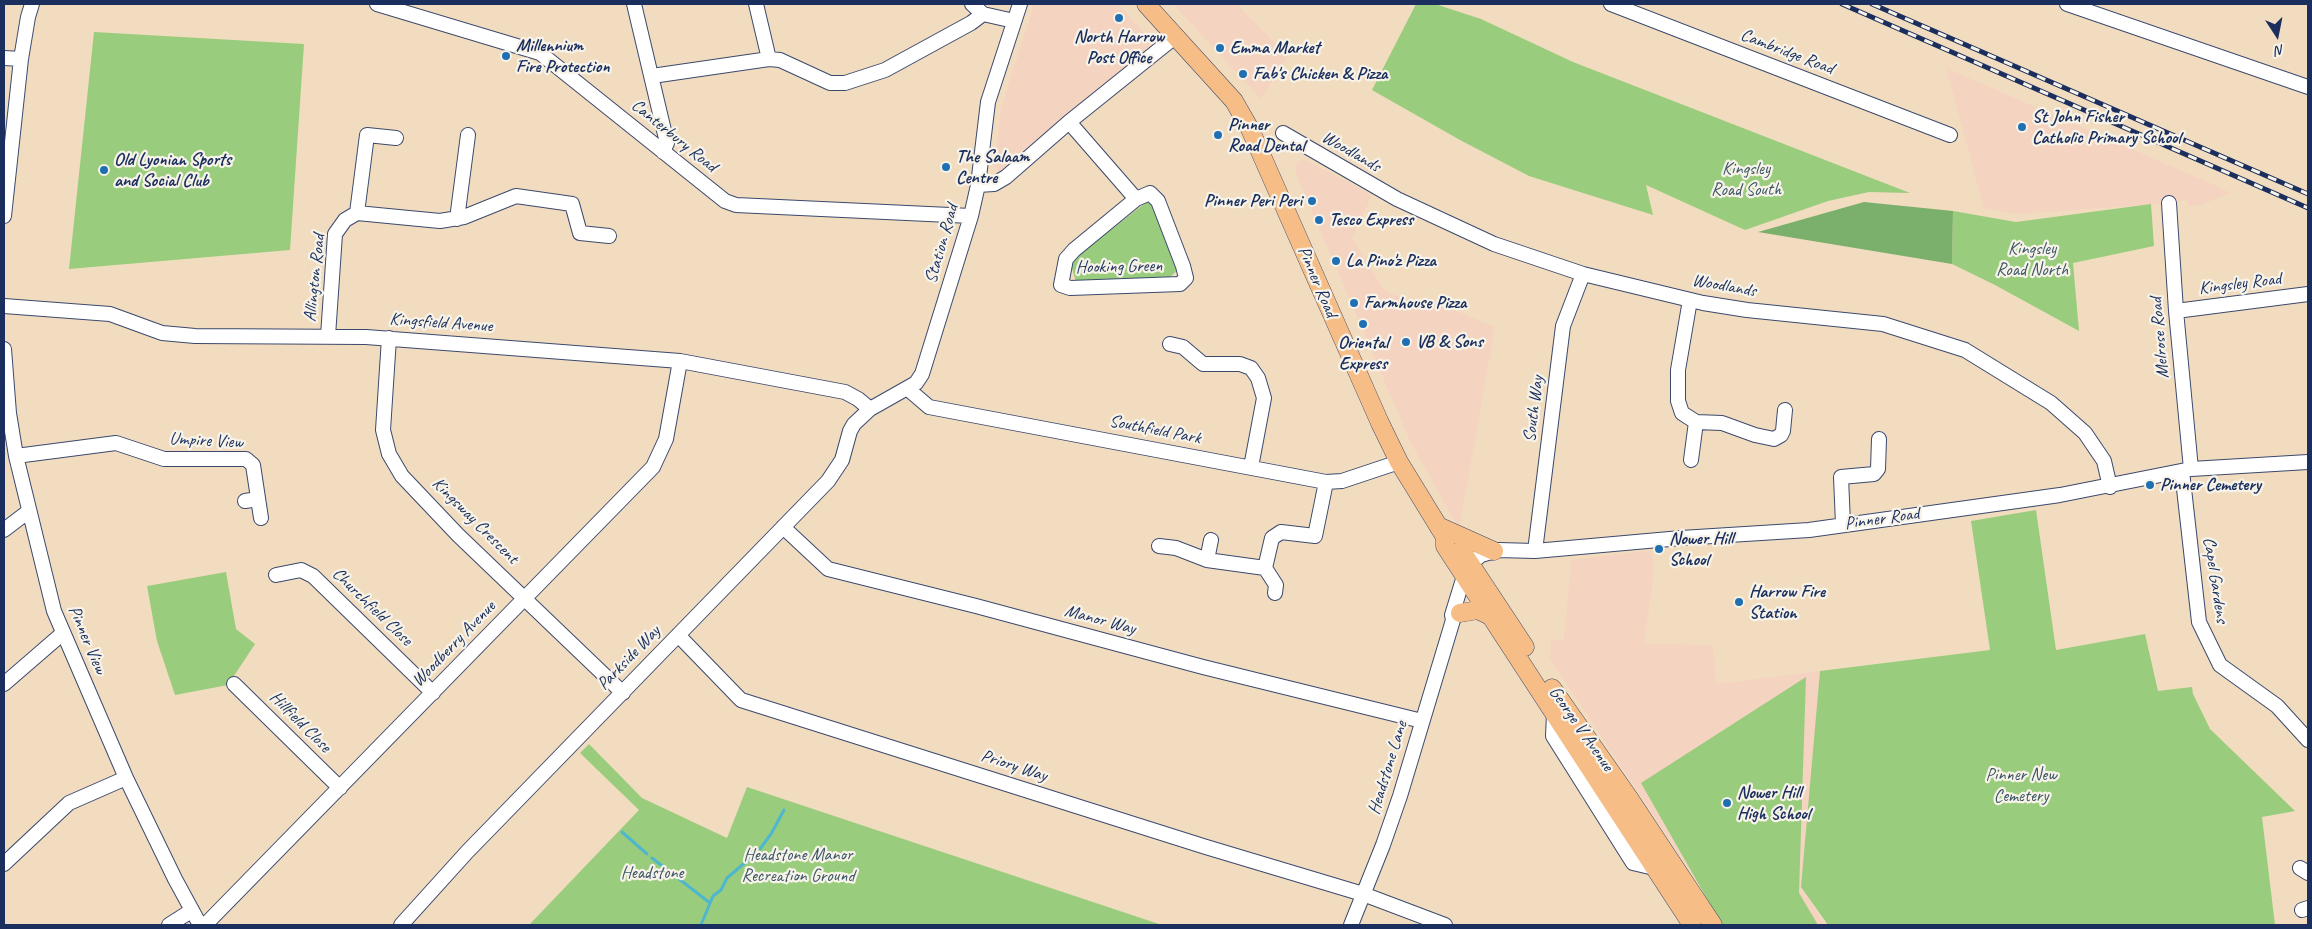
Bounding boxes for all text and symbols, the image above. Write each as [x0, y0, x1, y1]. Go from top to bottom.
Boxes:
north arrow [2252, 10, 2302, 60]
marker: North Harrow Post Office [1113, 12, 1125, 24]
street label: Cambridge Road [1737, 24, 1837, 80]
place label: North Harrow Post Office [1074, 26, 1164, 68]
place label: Millennium Fire Protection [516, 35, 609, 78]
place label: Emma Market [1230, 37, 1320, 59]
text: N [2274, 41, 2286, 59]
marker: Emma Market [1214, 42, 1226, 54]
marker: Millennium Fire Protection [500, 50, 512, 62]
place label: Fab's Chicken & Pizza [1253, 63, 1387, 85]
marker: Fab's Chicken & Pizza [1237, 68, 1249, 80]
street label: Canterbury Road [627, 95, 721, 177]
place label: St John Fisher Catholic Primary School [2032, 106, 2181, 148]
place label: Pinner Road Dental [1228, 114, 1305, 156]
marker: St John Fisher Catholic Primary School [2016, 121, 2028, 133]
street label: Woodlands [1318, 127, 1384, 177]
marker: Pinner Road Dental [1212, 129, 1224, 141]
place label: The Salaam Centre [956, 146, 1029, 188]
place label: Old Lyonian Sports and Social Club [114, 149, 231, 192]
park label: Kingsley Road South [1711, 158, 1781, 200]
marker: The Salaam Centre [940, 161, 952, 173]
marker: Old Lyonian Sports and Social Club [98, 164, 110, 176]
place label: Pinner Peri Peri [1204, 190, 1302, 212]
marker: Pinner Peri Peri [1306, 195, 1318, 207]
street label: Station Road [920, 202, 964, 286]
place label: Tesco Express [1329, 209, 1413, 231]
marker: Tesco Express [1313, 214, 1325, 226]
street label: Allington Road [300, 233, 330, 323]
park label: Kingsley Road North [1996, 238, 2068, 280]
street label: Pinner Road [1292, 243, 1342, 321]
place label: La Pino'z Pizza [1346, 250, 1436, 272]
street label: Hooking Green [1075, 255, 1163, 279]
marker: La Pino'z Pizza [1330, 255, 1342, 267]
street label: Kingsley Road [2198, 268, 2282, 300]
street label: Woodlands [1690, 270, 1758, 302]
place label: Farmhouse Pizza [1364, 292, 1466, 314]
marker: Farmhouse Pizza [1348, 297, 1360, 309]
street label: Melrose Road [2146, 297, 2174, 379]
street label: Kingsfield Avenue [389, 309, 493, 337]
marker: Oriental Express [1357, 318, 1369, 330]
place label: VB & Sons [1416, 331, 1483, 353]
place label: Oriental Express [1338, 332, 1388, 374]
marker: VB & Sons [1400, 336, 1412, 348]
street label: South Way [1519, 375, 1549, 443]
street label: Southfield Park [1107, 411, 1203, 449]
street label: Umpire View [169, 428, 243, 454]
street label: Kingsway Crescent [427, 473, 523, 569]
place label: Pinner Cemetery [2160, 474, 2261, 496]
marker: Pinner Cemetery [2144, 479, 2156, 491]
street label: Pinner Road [1843, 503, 1921, 535]
place label: Nower Hill School [1669, 528, 1733, 570]
street label: Capel Gardens [2198, 536, 2232, 624]
marker: Nower Hill School [1653, 543, 1665, 555]
street label: Churchfield Close [327, 563, 417, 651]
place label: Harrow Fire Station [1749, 581, 1825, 624]
street label: Woodberry Avenue [408, 596, 500, 692]
marker: Harrow Fire Station [1733, 596, 1745, 608]
street label: Manor Way [1062, 600, 1138, 640]
street label: Pinner View [63, 603, 111, 677]
street label: Parkside Way [593, 621, 665, 695]
street label: George V Avenue [1544, 682, 1618, 776]
street label: Hillfield Close [265, 687, 335, 757]
street label: Headstone Lane [1364, 719, 1412, 817]
street label: Priory Way [978, 745, 1050, 787]
park label: Pinner New Cemetery [1986, 764, 2056, 806]
place label: Nower Hill High School [1737, 782, 1810, 824]
marker: Nower Hill High School [1721, 797, 1733, 809]
park label: Headstone Manor Recreation Ground [741, 844, 855, 886]
park label: Headstone [621, 862, 683, 884]

